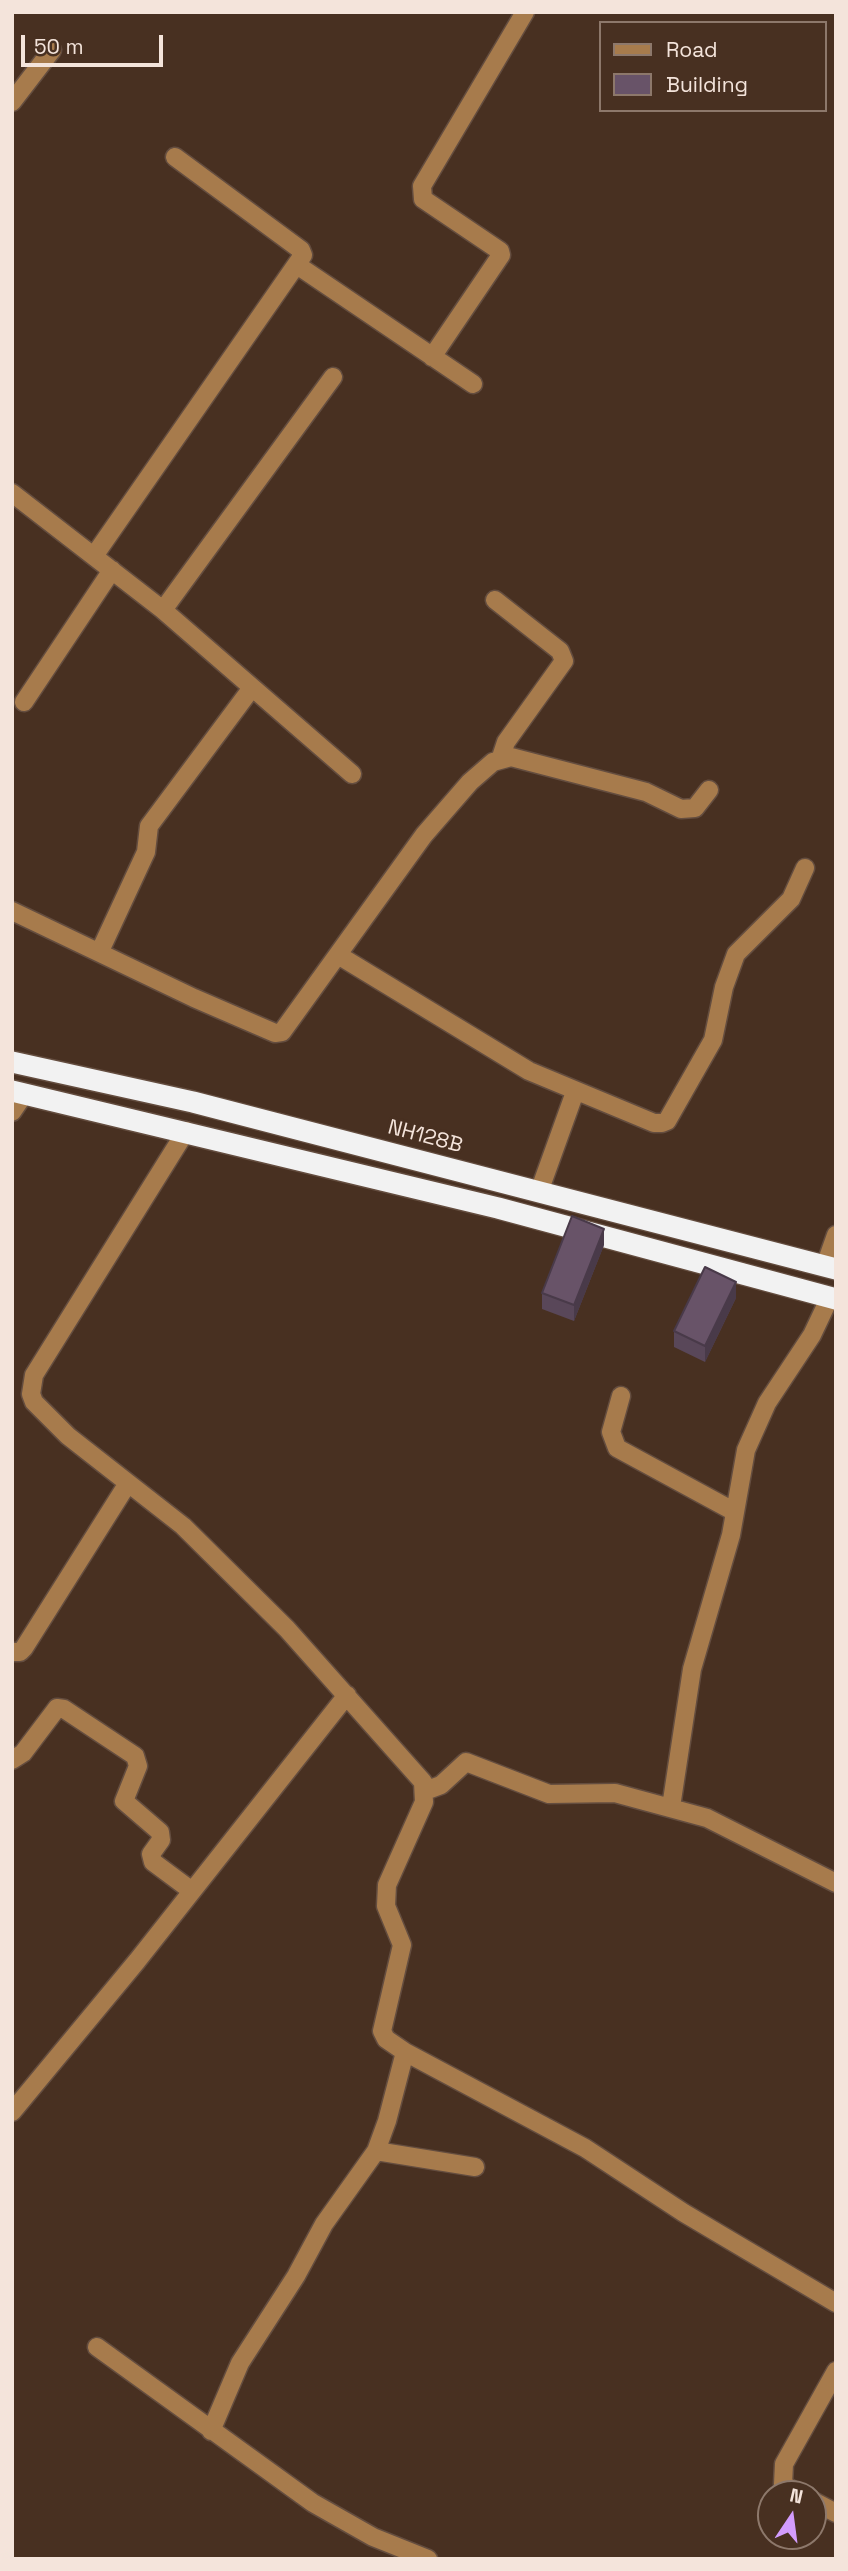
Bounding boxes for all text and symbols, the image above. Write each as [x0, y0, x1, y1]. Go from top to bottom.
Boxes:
scale bar [24, 21, 166, 65]
legend [600, 21, 827, 112]
text: 50 m [34, 33, 84, 60]
text: Road [666, 36, 718, 63]
text: Building [666, 71, 748, 98]
street label: NH128B [385, 1115, 465, 1159]
north arrow [757, 2480, 827, 2550]
text: N [787, 2482, 805, 2510]

